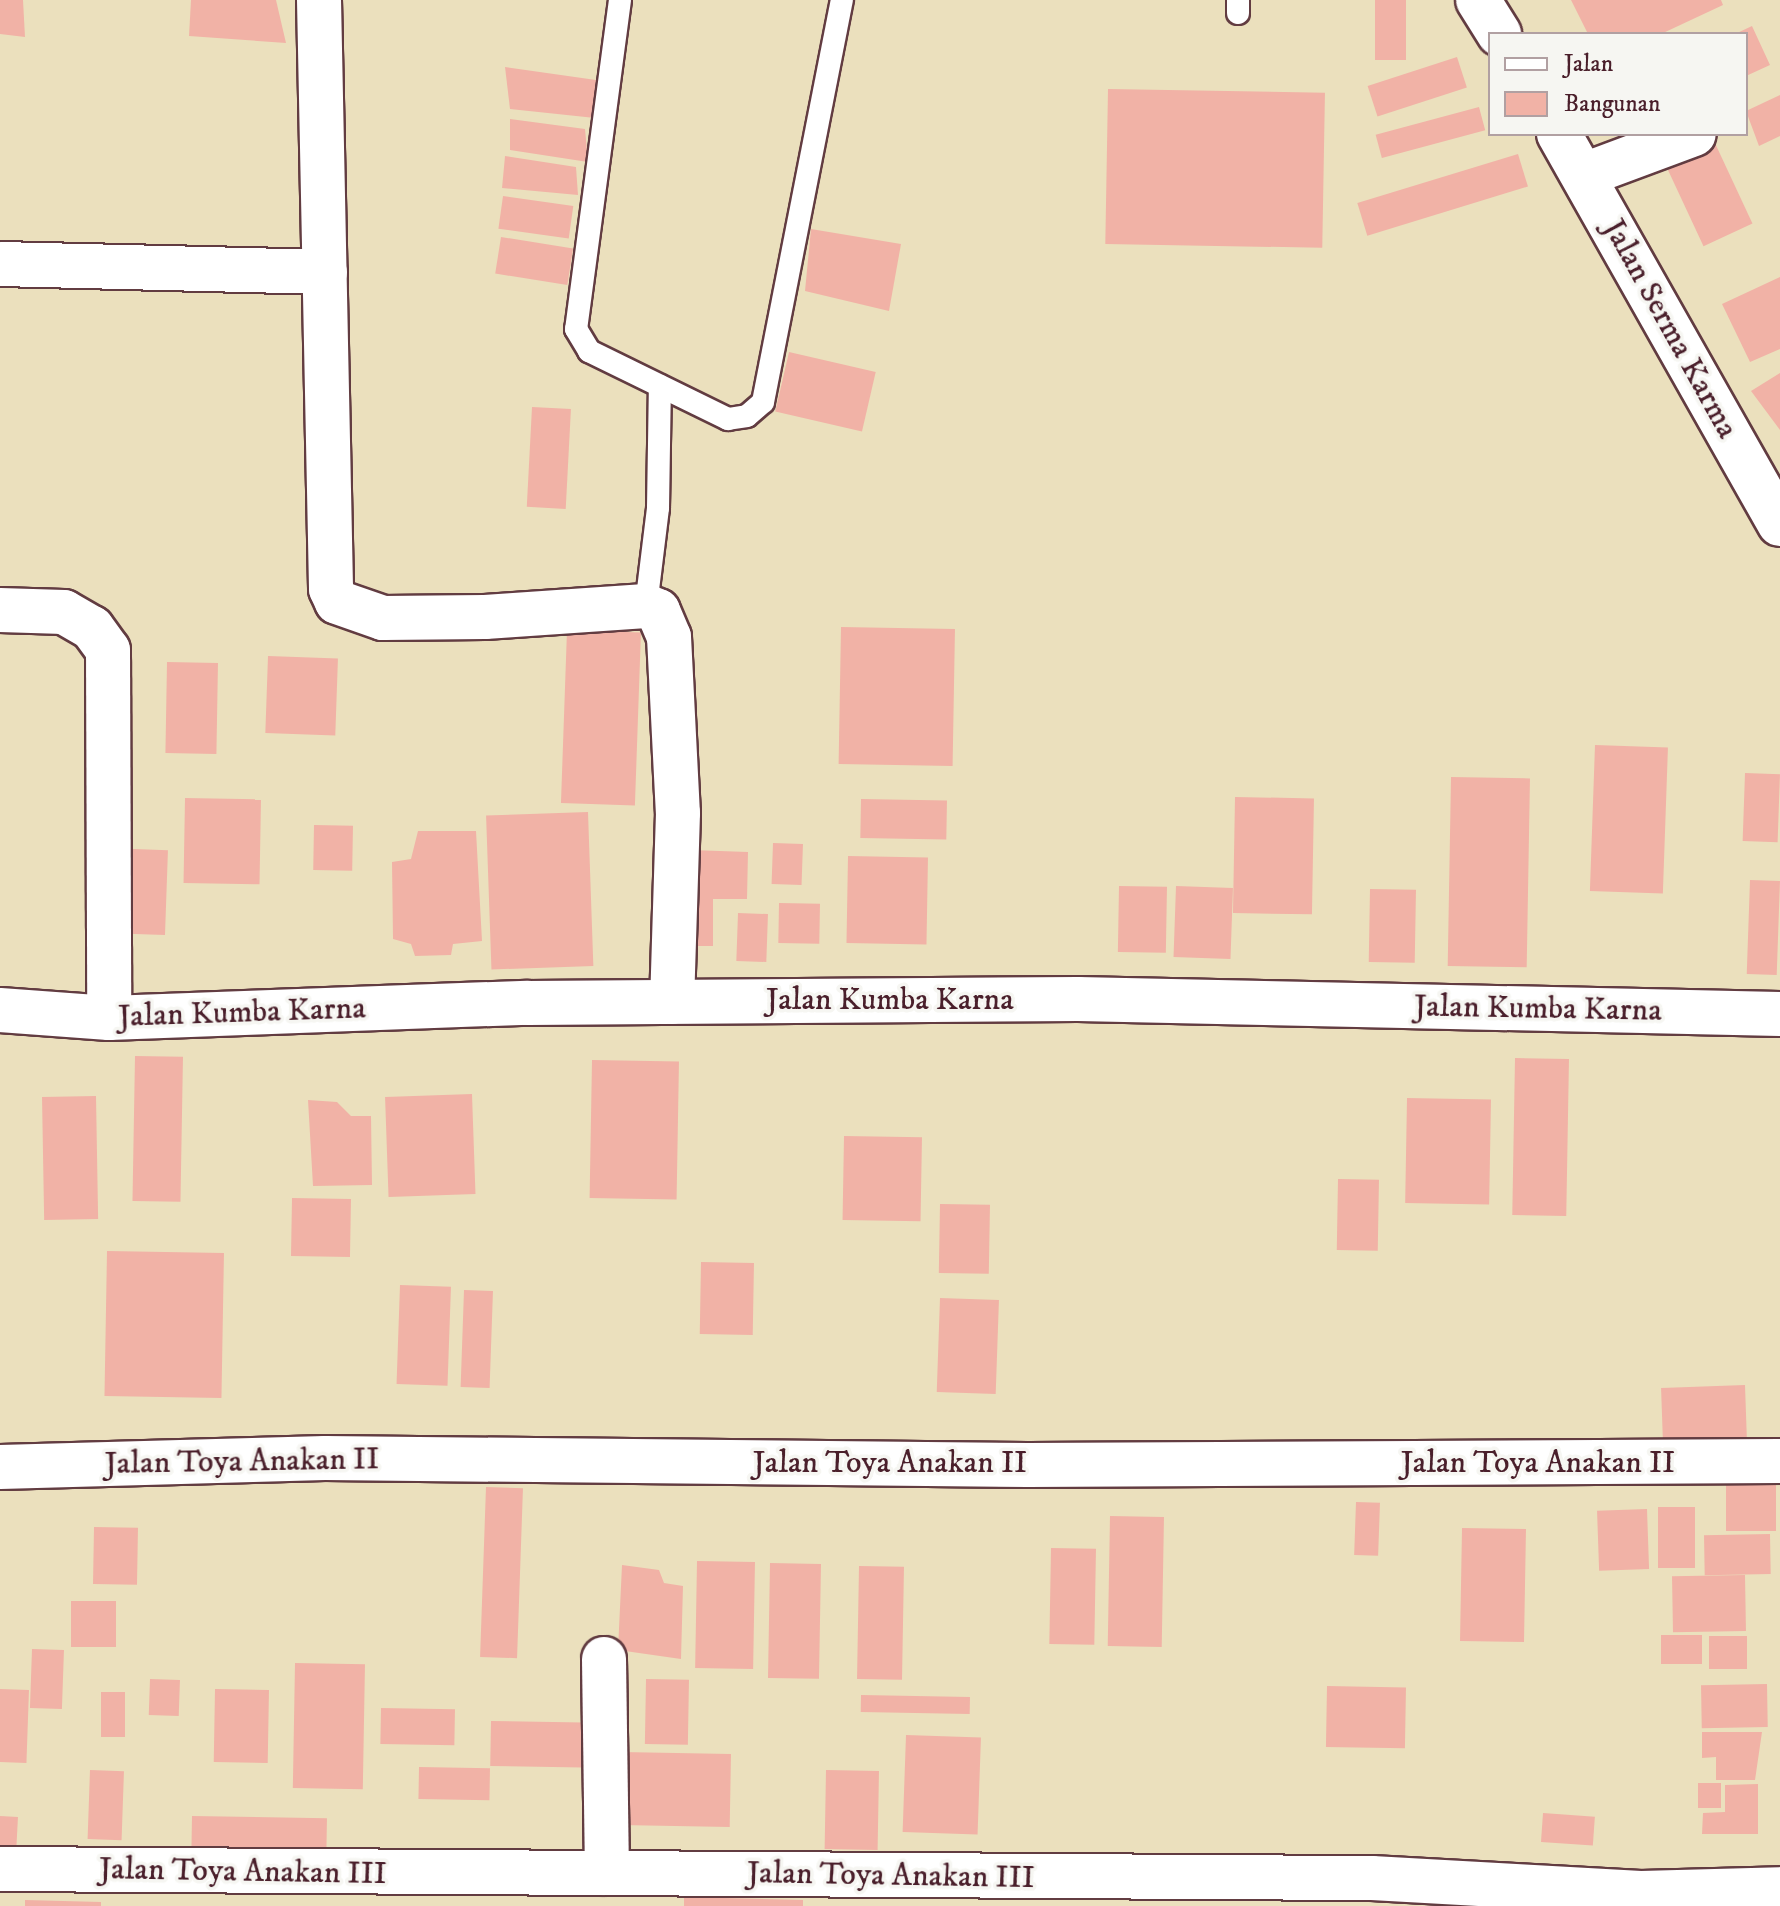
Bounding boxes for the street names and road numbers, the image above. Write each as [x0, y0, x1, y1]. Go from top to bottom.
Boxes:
street label: Jalan Serma Karma [1594, 213, 1746, 445]
street label: Jalan Kumba Karna [766, 981, 1014, 1019]
street label: Jalan Kumba Karna [1414, 988, 1662, 1030]
street label: Jalan Kumba Karna [118, 989, 366, 1037]
street label: Jalan Toya Anakan II [104, 1440, 380, 1484]
street label: Jalan Toya Anakan II [753, 1444, 1027, 1482]
street label: Jalan Toya Anakan II [1401, 1444, 1675, 1482]
street label: Jalan Toya Anakan III [99, 1850, 387, 1894]
street label: Jalan Toya Anakan III [747, 1854, 1035, 1898]

